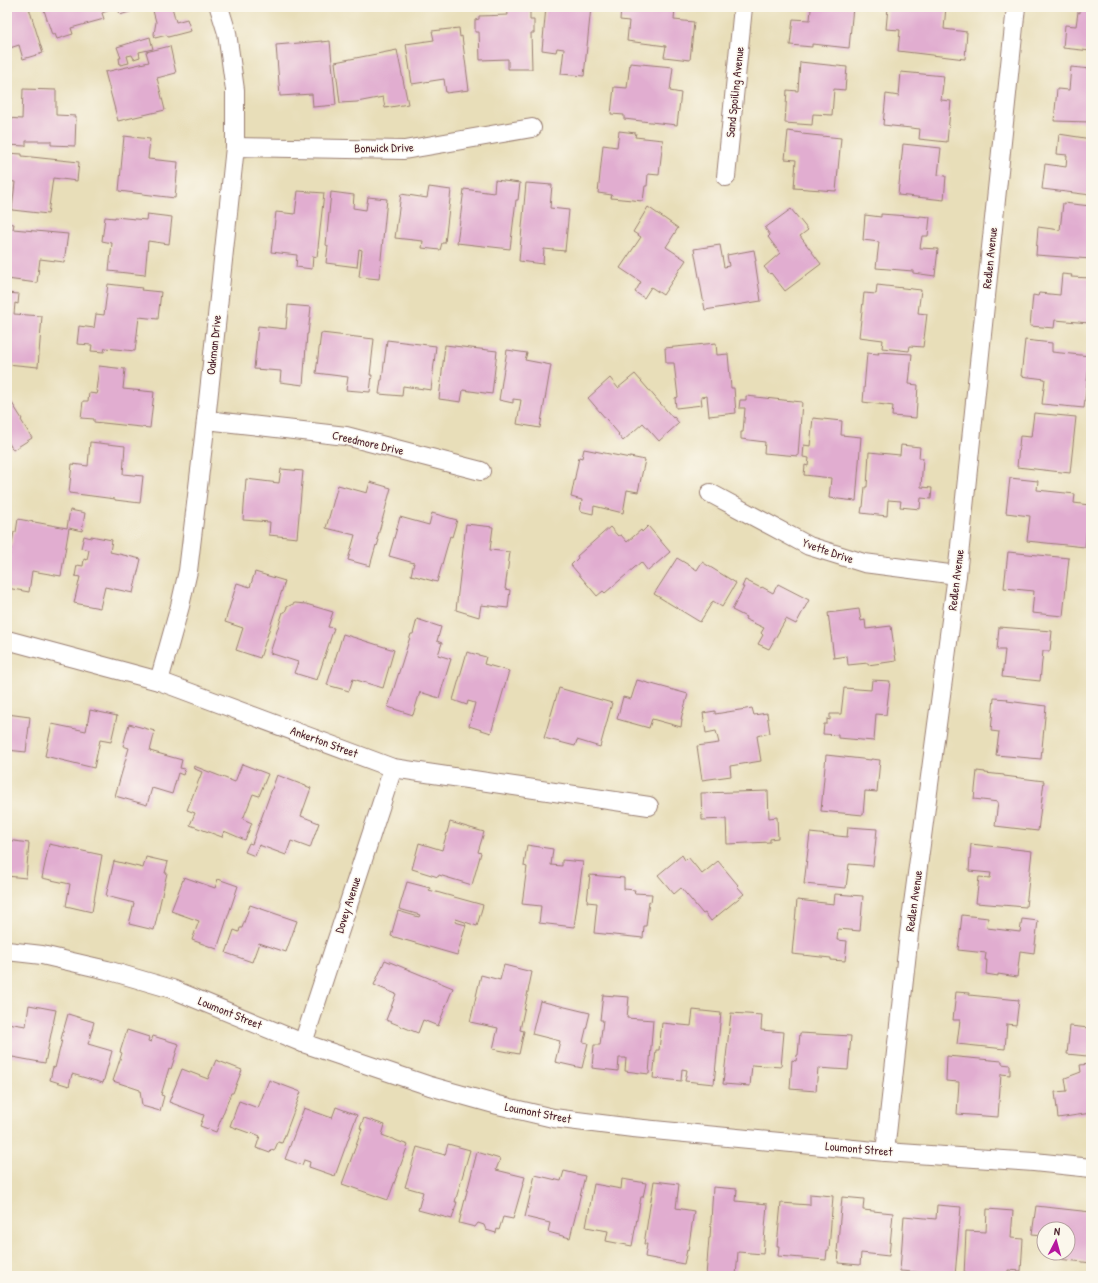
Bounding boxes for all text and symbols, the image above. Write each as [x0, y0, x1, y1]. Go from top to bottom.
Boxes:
street label: Sand Spoiling Avenue [721, 46, 748, 138]
street label: Bonwick Drive [354, 138, 414, 157]
street label: Redlen Avenue [978, 226, 1001, 289]
street label: Oakman Drive [202, 314, 225, 376]
street label: Creedmore Drive [331, 426, 406, 459]
street label: Yvette Drive [800, 534, 856, 567]
street label: Redlen Avenue [943, 548, 968, 611]
street label: Ankerton Street [288, 721, 361, 762]
street label: Redlen Avenue [901, 869, 926, 933]
street label: Dovey Avenue [330, 874, 365, 935]
street label: Loumont Street [196, 992, 265, 1033]
street label: Loumont Street [503, 1098, 574, 1127]
street label: Loumont Street [825, 1137, 894, 1160]
north arrow [1036, 1221, 1076, 1261]
text: N [1053, 1224, 1061, 1238]

